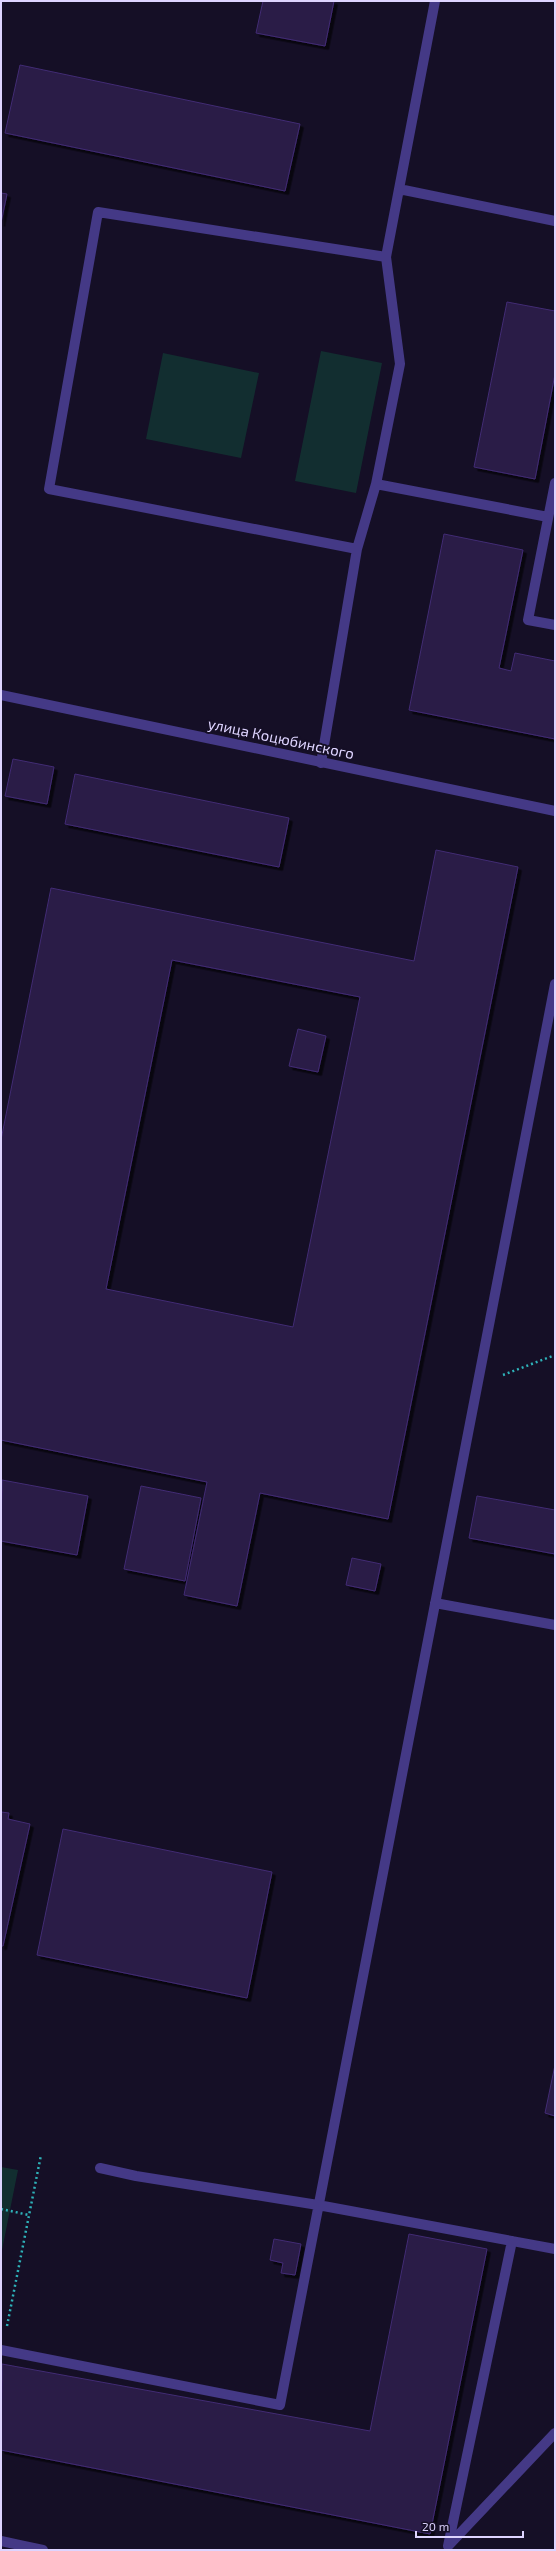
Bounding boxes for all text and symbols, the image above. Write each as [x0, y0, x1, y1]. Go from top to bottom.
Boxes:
street label: улица Коцюбинского [206, 714, 356, 763]
scale bar [416, 2513, 523, 2539]
text: 20 m [422, 2519, 449, 2533]

